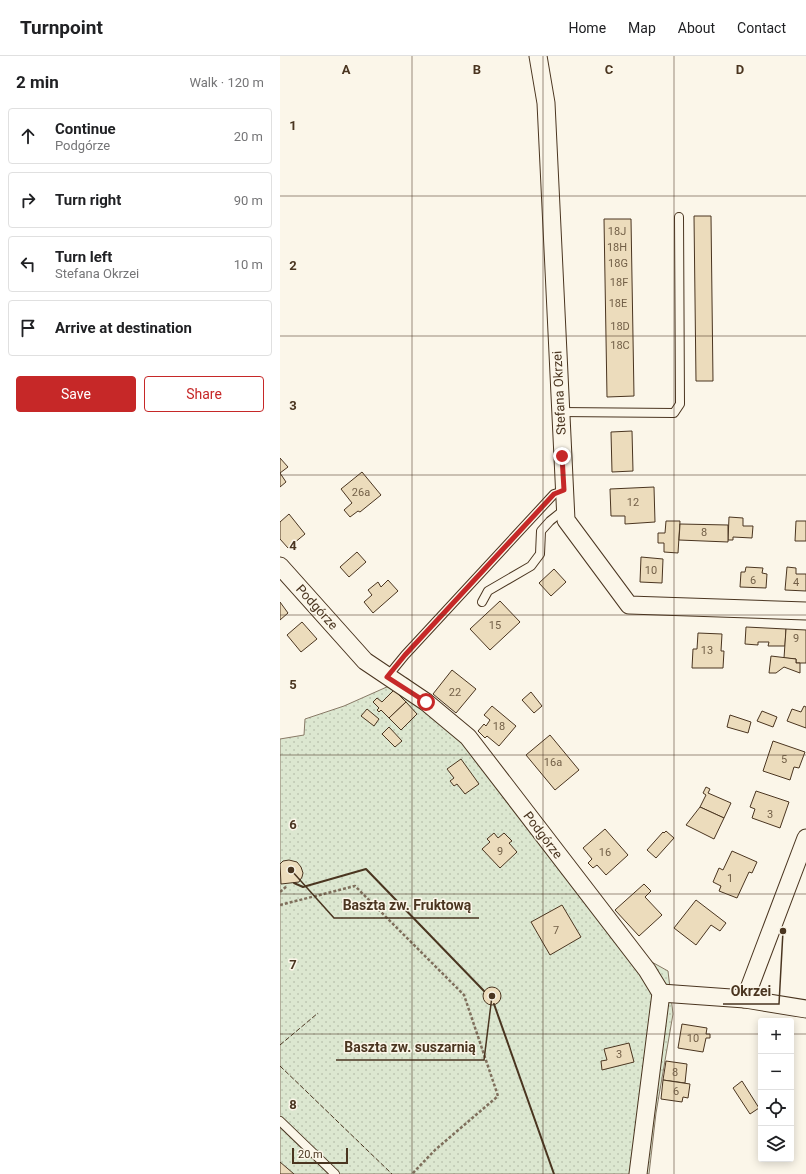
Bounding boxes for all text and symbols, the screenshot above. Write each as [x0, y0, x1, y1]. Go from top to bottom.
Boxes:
text: Turnpoint [20, 16, 103, 39]
text: Home [568, 20, 606, 36]
text: Map [628, 20, 656, 36]
text: About [678, 20, 715, 36]
text: Contact [737, 20, 786, 36]
text: A [342, 62, 351, 77]
text: B [473, 62, 481, 77]
text: C [605, 62, 614, 77]
text: D [736, 62, 744, 77]
text: 2 min [16, 72, 59, 92]
text: Walk · 120 m [189, 75, 264, 90]
text: 1 [289, 118, 297, 133]
text: Continue [55, 120, 116, 138]
icon: ahead [17, 125, 39, 147]
text: 20 m [234, 129, 263, 144]
text: Podgórze [55, 138, 110, 153]
icon: right [17, 189, 39, 211]
text: Turn right [55, 191, 121, 209]
text: 90 m [234, 193, 263, 208]
house number: 18J [608, 225, 626, 238]
house number: 18H [607, 241, 627, 254]
text: Turn left [55, 248, 112, 266]
icon: left [17, 253, 39, 275]
text: 10 m [234, 257, 263, 272]
house number: 18G [608, 257, 628, 270]
text: 2 [289, 258, 297, 273]
text: Stefana Okrzei [55, 266, 139, 281]
house number: 18F [610, 276, 628, 289]
house number: 18E [609, 297, 627, 310]
icon: arrive [17, 317, 39, 339]
text: Arrive at destination [55, 319, 192, 337]
house number: 18D [610, 320, 630, 333]
house number: 18C [610, 339, 630, 352]
street label: Stefana Okrzei [549, 351, 569, 435]
button: Save [16, 376, 136, 412]
button: Share [144, 376, 264, 412]
text: 3 [289, 398, 297, 413]
route end [553, 447, 571, 465]
house number: 26a [352, 486, 370, 499]
house number: 12 [627, 496, 639, 509]
house number: 8 [701, 526, 707, 539]
text: 4 [289, 538, 297, 553]
house number: 10 [645, 564, 657, 577]
house number: 6 [750, 574, 756, 587]
house number: 4 [793, 576, 799, 589]
street label: Podgórze [293, 581, 341, 633]
house number: 15 [489, 619, 501, 632]
house number: 9 [793, 632, 799, 645]
house number: 13 [701, 644, 713, 657]
text: 5 [289, 677, 297, 692]
house number: 22 [449, 686, 461, 699]
route start [417, 693, 435, 711]
house number: 18 [493, 720, 505, 733]
house number: 5 [781, 753, 787, 766]
house number: 16a [544, 756, 562, 769]
street label: Podgórze [520, 808, 566, 862]
house number: 3 [767, 808, 773, 821]
text: 6 [289, 817, 297, 832]
house number: 9 [497, 845, 503, 858]
house number: 16 [599, 846, 611, 859]
house number: 1 [727, 872, 733, 885]
callout: Baszta zw. Fruktową [334, 892, 479, 918]
text: Baszta zw. Fruktową [343, 897, 472, 913]
house number: 7 [553, 924, 559, 937]
text: 7 [289, 957, 297, 972]
callout: Okrzei [723, 978, 779, 1004]
text: Okrzei [731, 983, 771, 999]
map controls [758, 1018, 794, 1162]
button: + [758, 1018, 794, 1054]
house number: 10 [687, 1032, 699, 1045]
callout: Baszta zw. suszarnią [336, 1034, 484, 1060]
text: Baszta zw. suszarnią [344, 1039, 476, 1055]
house number: 3 [616, 1048, 622, 1061]
button: − [758, 1054, 794, 1090]
house number: 8 [672, 1066, 678, 1079]
house number: 6 [673, 1085, 679, 1098]
button: locate [758, 1090, 794, 1126]
text: 8 [289, 1097, 297, 1112]
button: layers [758, 1126, 794, 1162]
scale bar [292, 1146, 348, 1165]
text: 20 m [298, 1148, 323, 1161]

